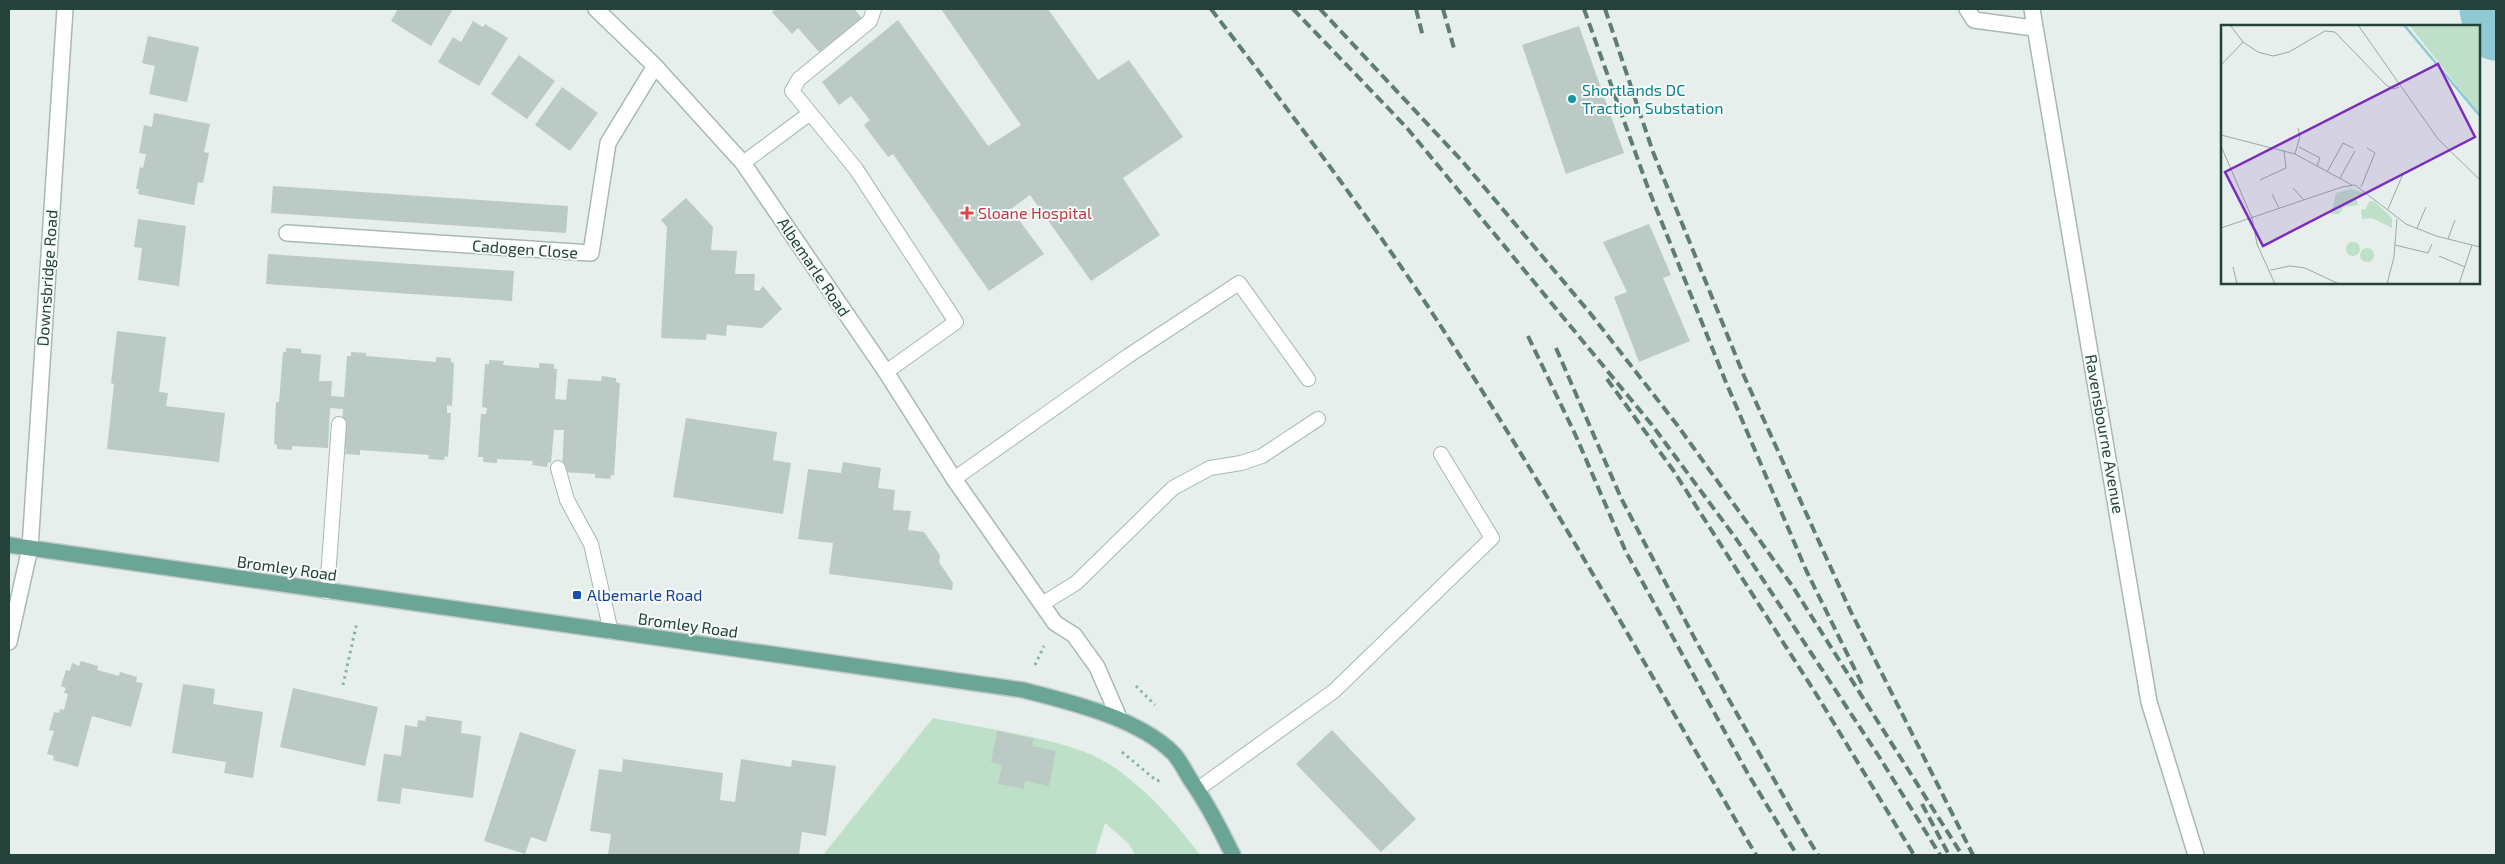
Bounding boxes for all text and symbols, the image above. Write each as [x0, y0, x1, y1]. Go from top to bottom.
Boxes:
inset map [2221, 25, 2480, 284]
place label: Shortlands DC Traction Substation [1582, 80, 1724, 117]
marker: Shortlands DC Traction Substation [1566, 93, 1578, 105]
place label: Sloane Hospital [978, 203, 1092, 222]
marker: Sloane Hospital [960, 206, 974, 220]
street label: Downsbridge Road [32, 209, 61, 347]
street label: Albemarle Road [774, 214, 855, 320]
street label: Cadogen Close [471, 235, 579, 262]
street label: Ravensbourne Avenue [2082, 353, 2129, 515]
street label: Bromley Road [236, 551, 338, 584]
place label: Albemarle Road [587, 585, 702, 604]
marker: Albemarle Road [571, 589, 583, 601]
street label: Bromley Road [637, 608, 739, 641]

